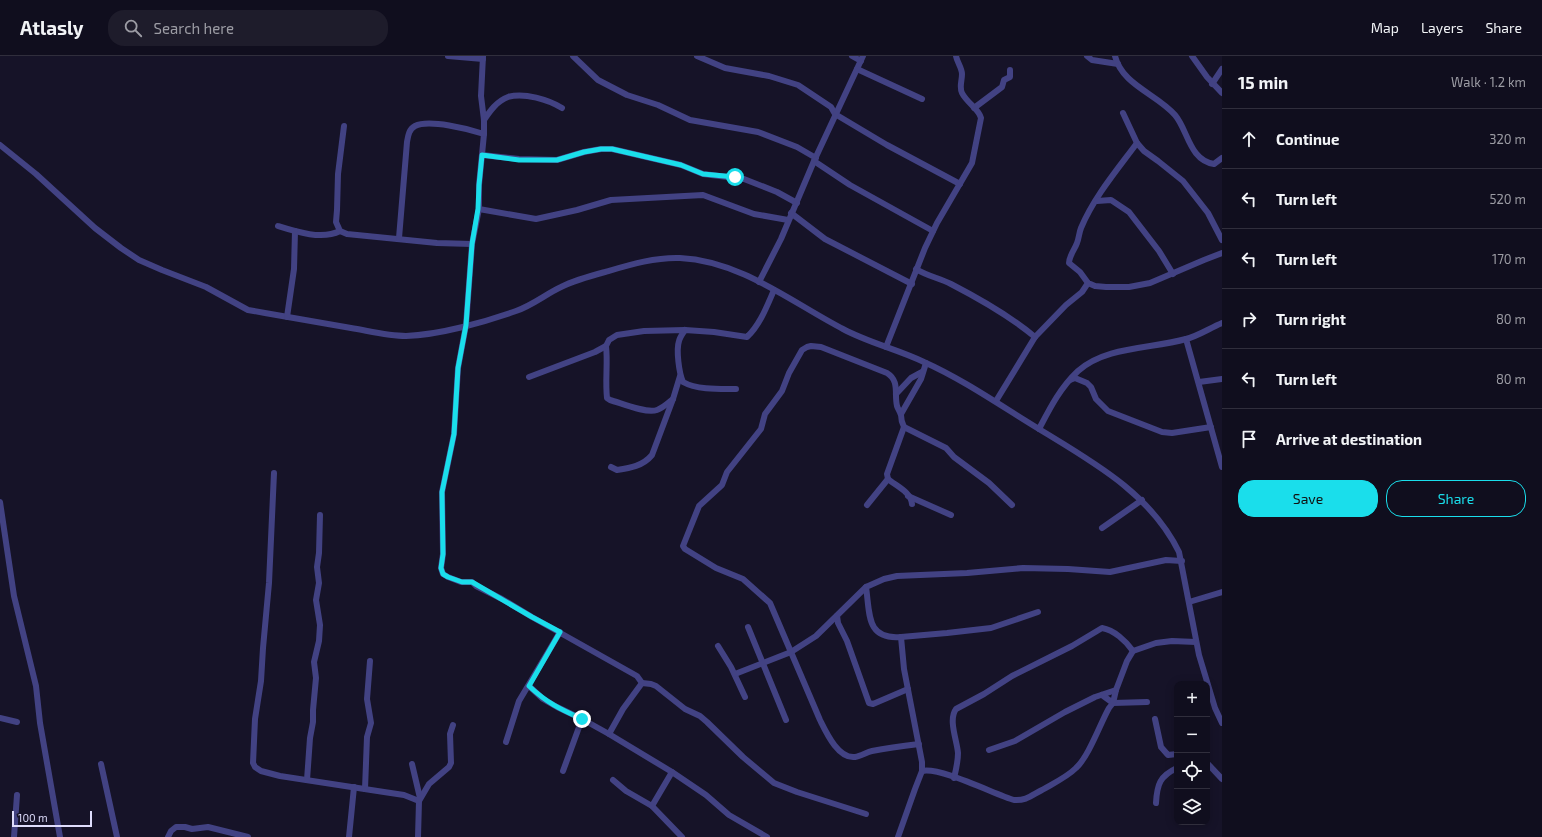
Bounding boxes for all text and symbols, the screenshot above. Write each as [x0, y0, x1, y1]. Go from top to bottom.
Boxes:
search box [108, 10, 388, 46]
text: Atlasly [20, 16, 84, 39]
icon: search [122, 17, 144, 39]
text: Search here [154, 19, 234, 37]
text: Map [1371, 19, 1399, 36]
text: Layers [1421, 19, 1463, 36]
text: Share [1485, 19, 1522, 36]
text: 15 min [1238, 72, 1288, 92]
text: Walk · 1.2 km [1451, 74, 1526, 90]
icon: ahead [1238, 128, 1260, 150]
text: Continue [1276, 130, 1339, 148]
text: 320 m [1489, 131, 1526, 147]
route start [726, 168, 744, 186]
icon: left [1238, 188, 1260, 210]
text: Turn left [1276, 190, 1337, 208]
text: 520 m [1490, 191, 1526, 207]
icon: left [1238, 248, 1260, 270]
text: Turn left [1276, 250, 1337, 268]
text: 170 m [1492, 251, 1526, 267]
icon: right [1238, 308, 1260, 330]
text: Turn right [1276, 310, 1346, 328]
text: 80 m [1496, 311, 1526, 327]
icon: left [1238, 368, 1260, 390]
text: Turn left [1276, 370, 1337, 388]
text: 80 m [1496, 371, 1526, 387]
icon: arrive [1238, 428, 1260, 450]
text: Arrive at destination [1276, 430, 1422, 448]
button: Save [1238, 480, 1378, 517]
button: Share [1386, 480, 1526, 517]
map controls [1174, 681, 1210, 825]
button: + [1174, 681, 1210, 717]
route end [573, 710, 591, 728]
button: − [1174, 717, 1210, 753]
button: locate [1174, 753, 1210, 789]
button: layers [1174, 789, 1210, 825]
scale bar [12, 809, 92, 828]
text: 100 m [18, 811, 48, 824]

